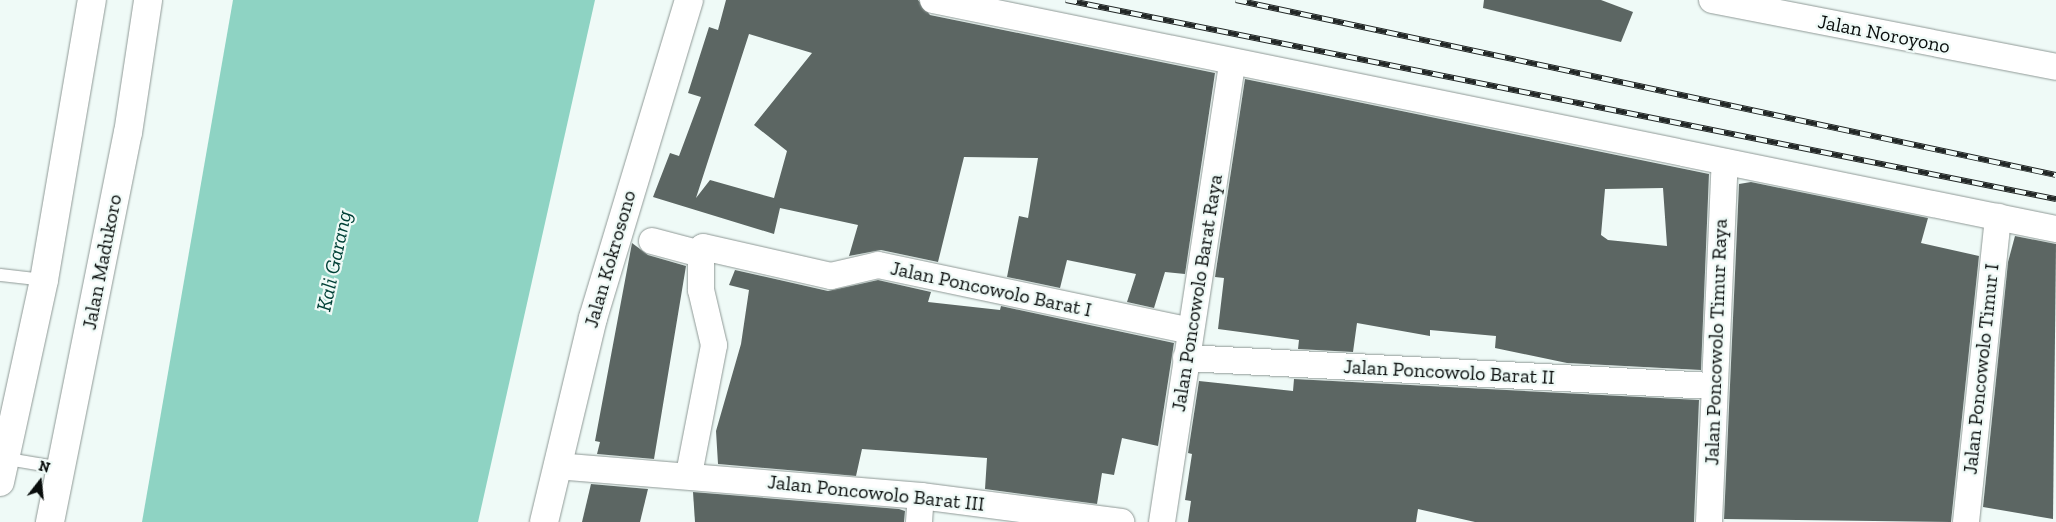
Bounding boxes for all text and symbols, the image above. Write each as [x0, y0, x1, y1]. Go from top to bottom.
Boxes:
street label: Jalan Noroyono [1816, 9, 1952, 59]
street label: Jalan Poncowolo Barat Raya [1166, 173, 1228, 413]
street label: Jalan Kokrosono [579, 188, 641, 330]
street label: Jalan Madukoro [77, 192, 127, 332]
water label: Kali Garang [311, 208, 357, 314]
street label: Jalan Poncowolo Timur Raya [1700, 218, 1732, 466]
street label: Jalan Poncowolo Barat I [888, 256, 1094, 322]
street label: Jalan Poncowolo Timur I [1958, 262, 2004, 476]
street label: Jalan Poncowolo Barat II [1343, 354, 1555, 390]
north arrow [15, 457, 65, 507]
text: N [37, 457, 52, 477]
street label: Jalan Poncowolo Barat III [766, 470, 986, 516]

